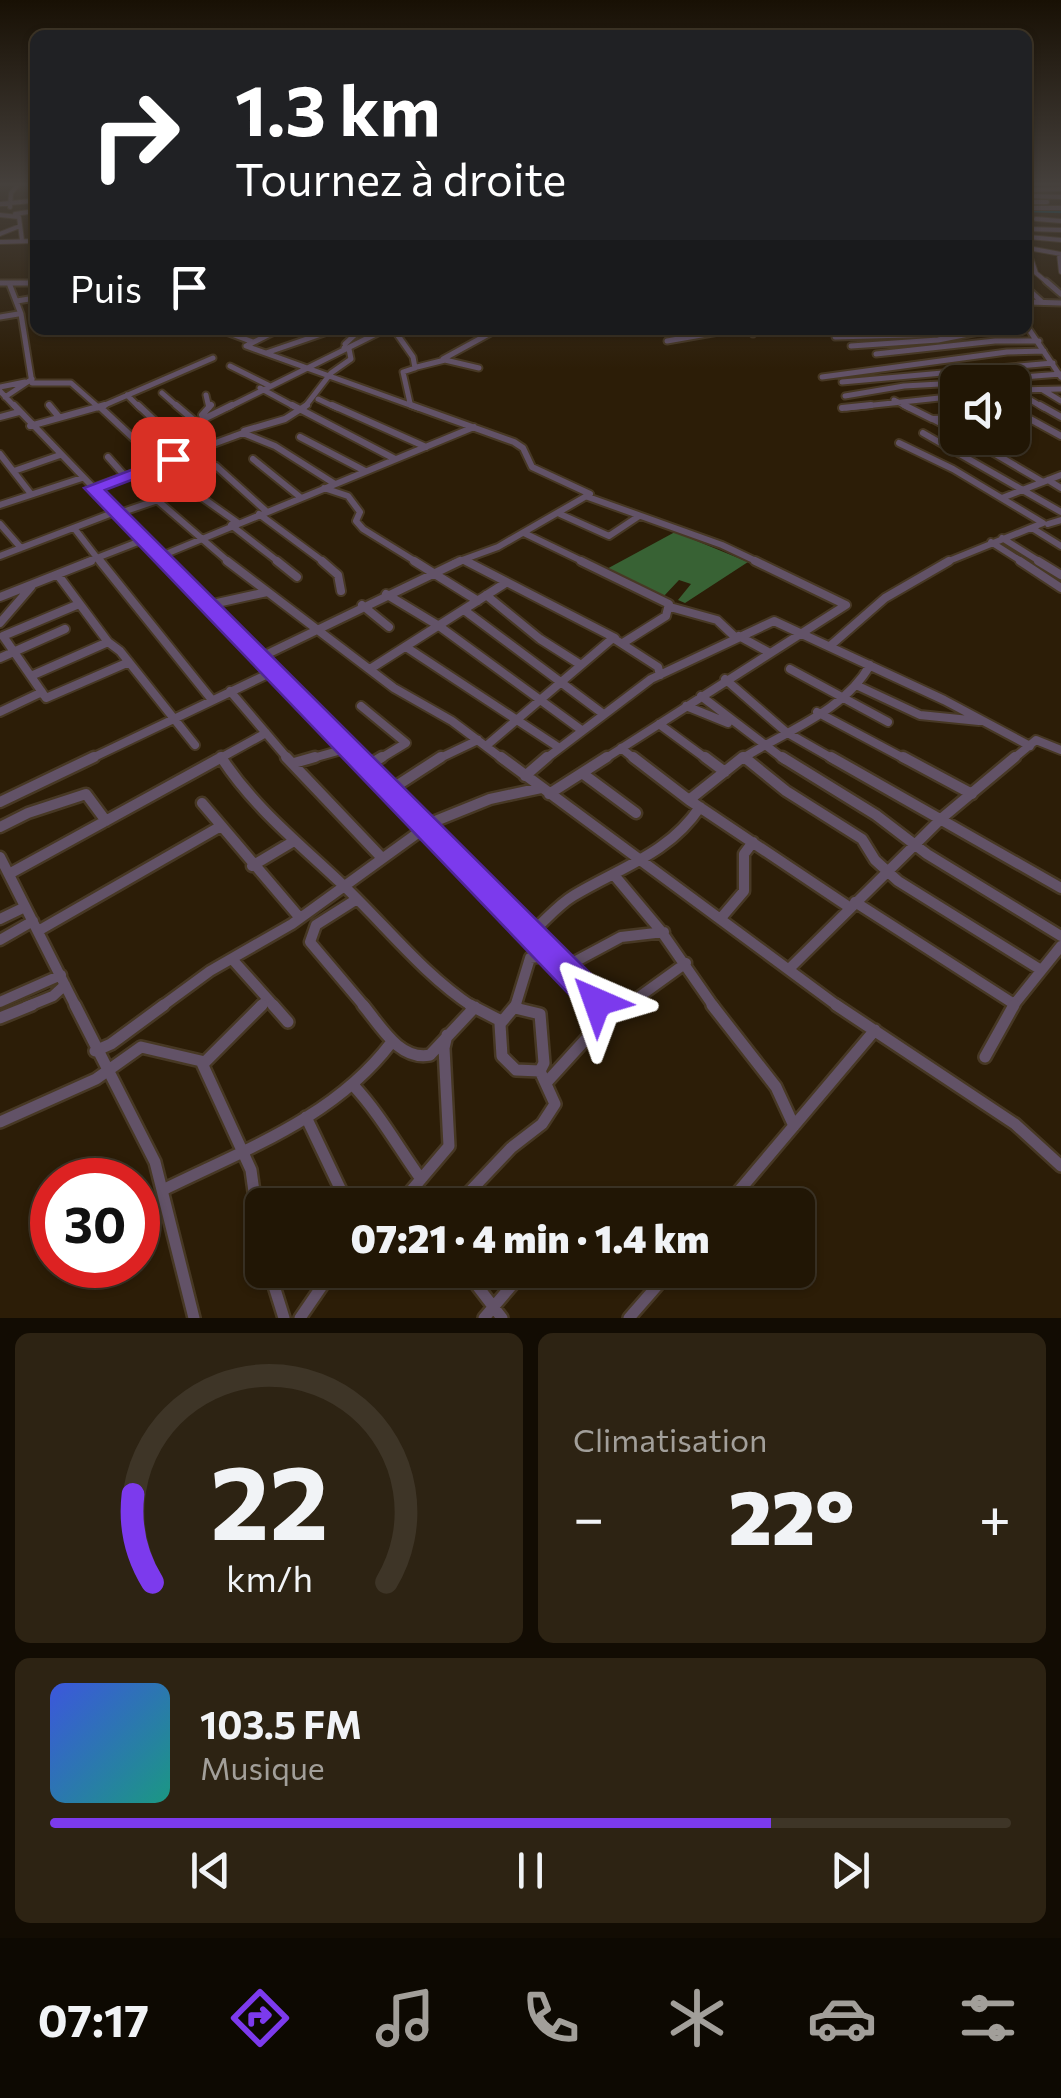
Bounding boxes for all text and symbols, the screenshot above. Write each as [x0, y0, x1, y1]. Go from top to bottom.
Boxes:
text: 1.3 km [235, 65, 441, 150]
icon: right [70, 70, 200, 200]
text: Tournez à droite [235, 150, 566, 205]
icon: arrive [162, 260, 217, 315]
text: Puis [70, 264, 142, 311]
map controls [940, 365, 1030, 455]
button: sound [940, 365, 1030, 455]
pin [131, 417, 216, 502]
icon: arrive [146, 432, 201, 487]
position arrow [545, 950, 649, 1054]
speed limit sign: 30 [30, 1158, 160, 1288]
text: 07:21 · 4 min · 1.4 km [351, 1214, 709, 1261]
text: Climatisation [573, 1419, 767, 1459]
text: 22 [210, 1434, 328, 1561]
text: 22° [728, 1469, 855, 1560]
text: − [573, 1482, 604, 1549]
text: + [979, 1482, 1011, 1549]
text: km/h [226, 1556, 312, 1599]
text: 103.5 FM [200, 1700, 362, 1747]
text: Musique [200, 1747, 325, 1787]
icon: previous [183, 1843, 238, 1898]
icon: pause [503, 1843, 558, 1898]
icon: next [823, 1843, 878, 1898]
icon: directions [225, 1983, 295, 2053]
icon: music [370, 1983, 440, 2053]
icon: phone [516, 1983, 586, 2053]
icon: climate [662, 1983, 732, 2053]
icon: car [807, 1983, 877, 2053]
icon: filters [953, 1983, 1023, 2053]
text: 07:17 [38, 1991, 149, 2046]

